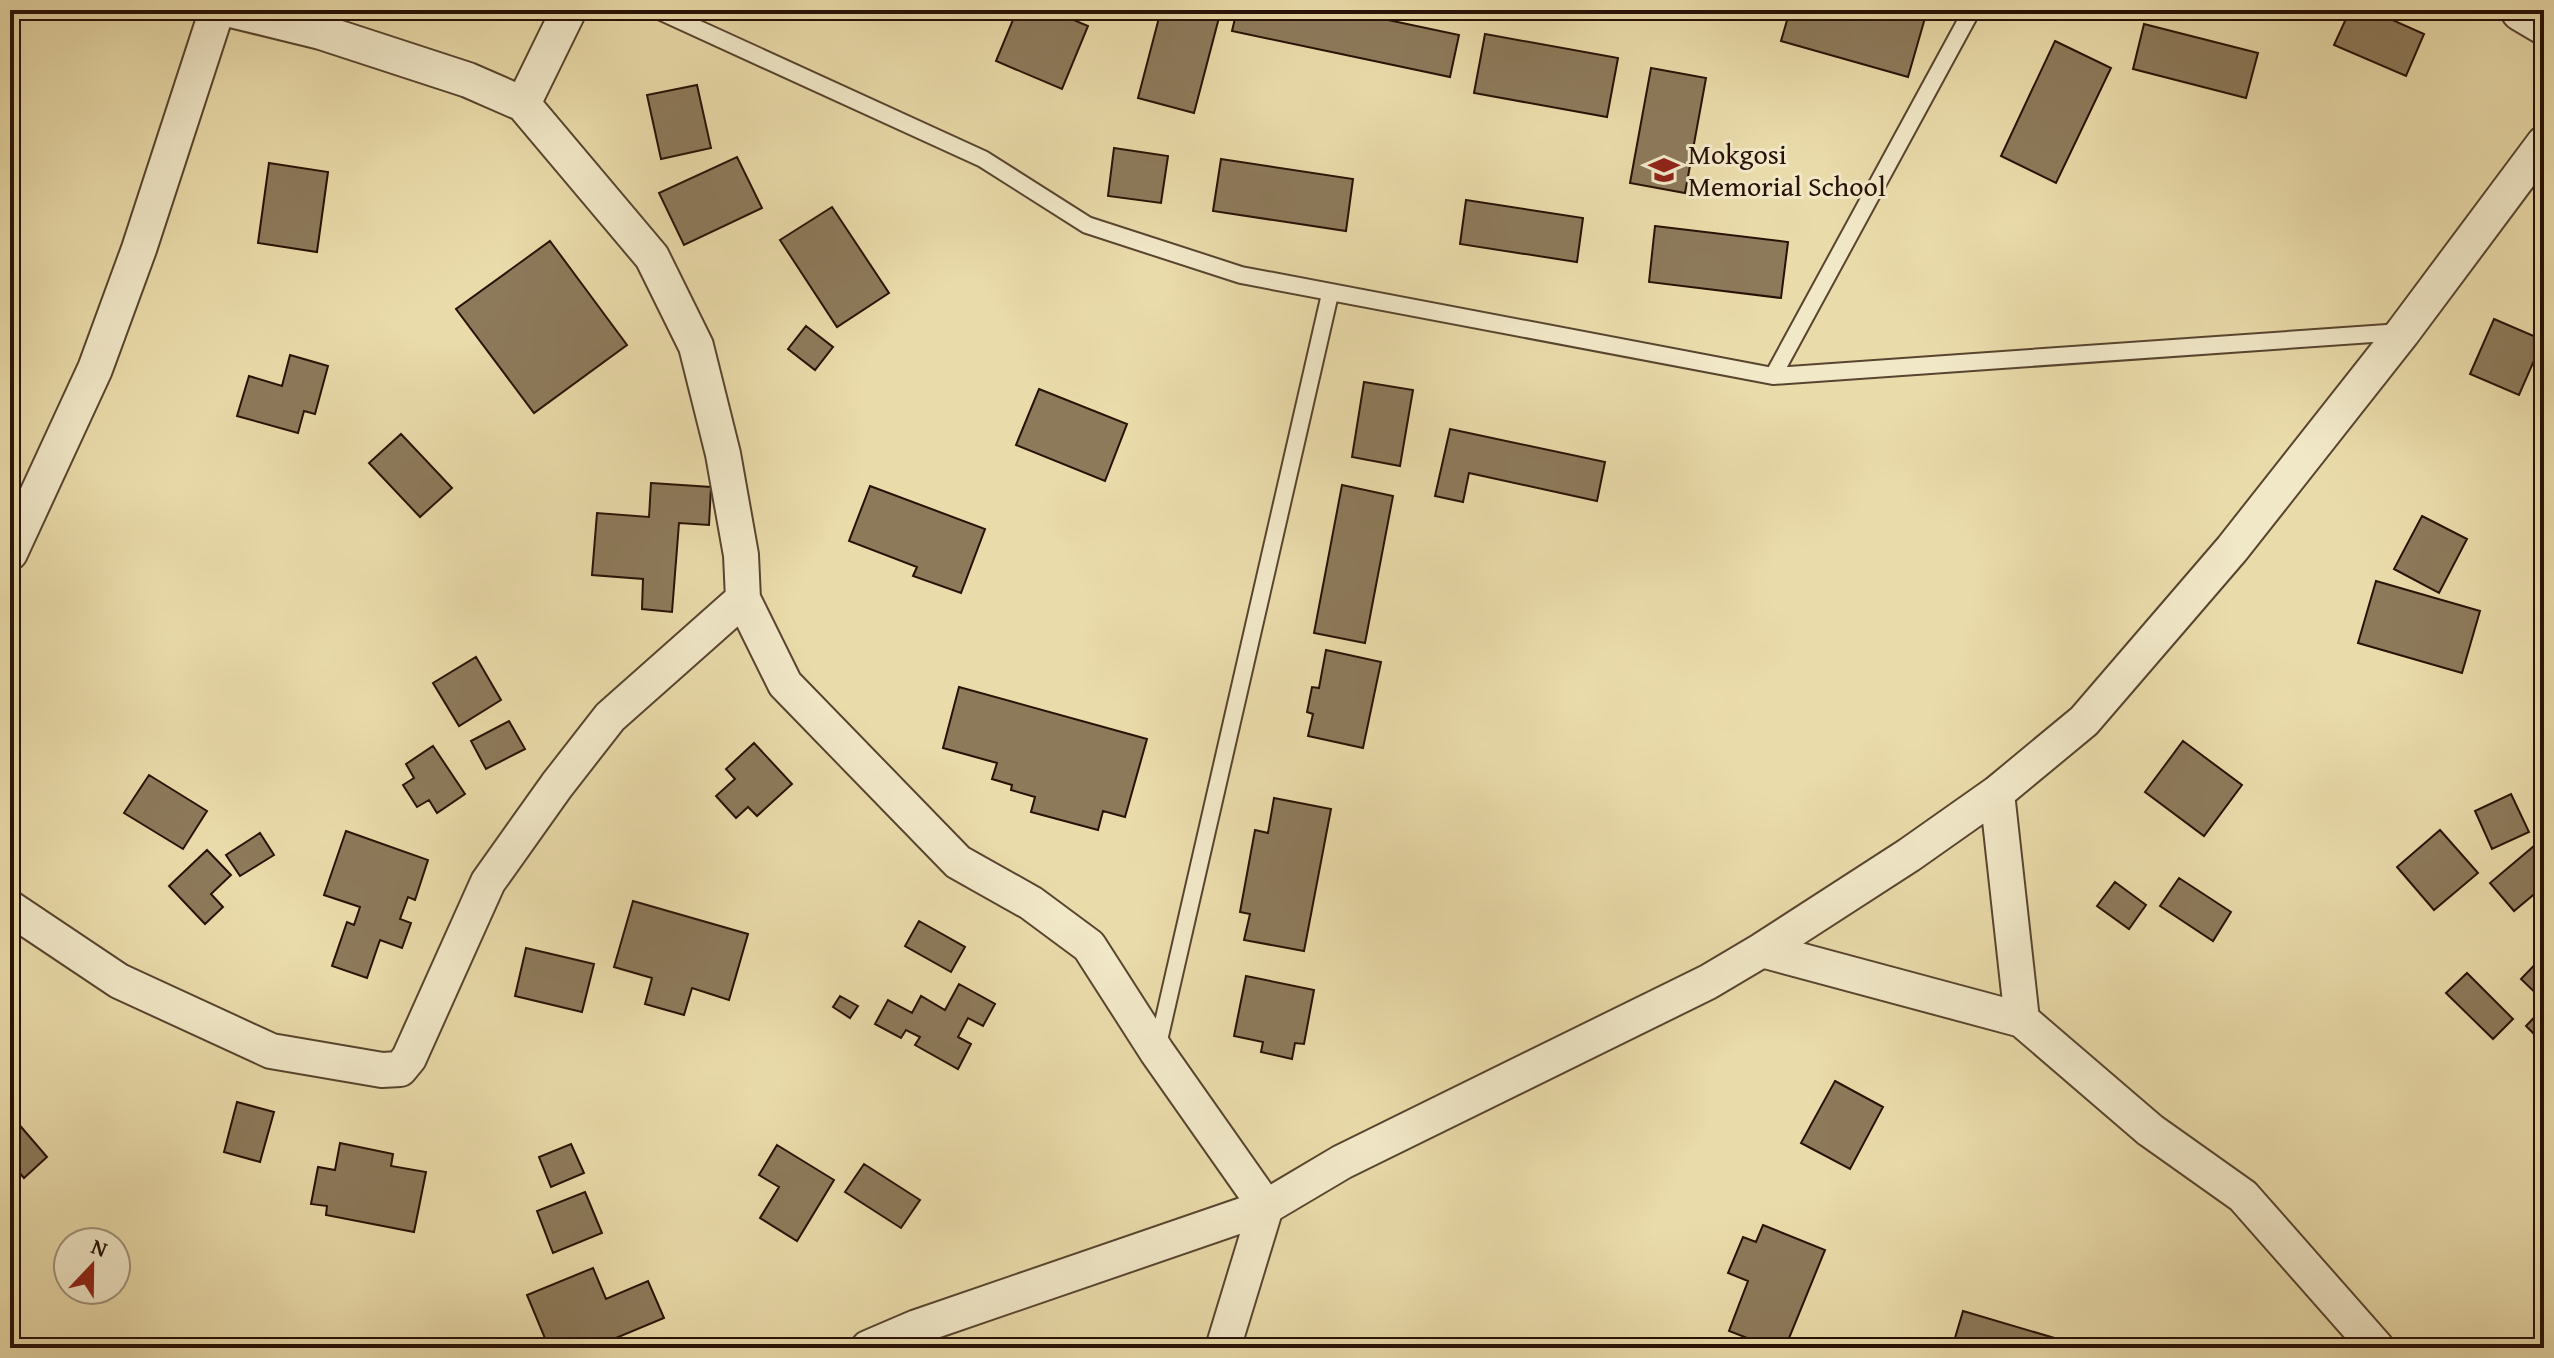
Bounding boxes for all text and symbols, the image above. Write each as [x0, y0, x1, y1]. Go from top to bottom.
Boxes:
place label: Mokgosi Memorial School [1688, 133, 1886, 206]
school or university icon: Mokgosi Memorial School [1647, 153, 1681, 187]
north arrow [52, 1226, 132, 1306]
text: N [87, 1230, 113, 1265]

